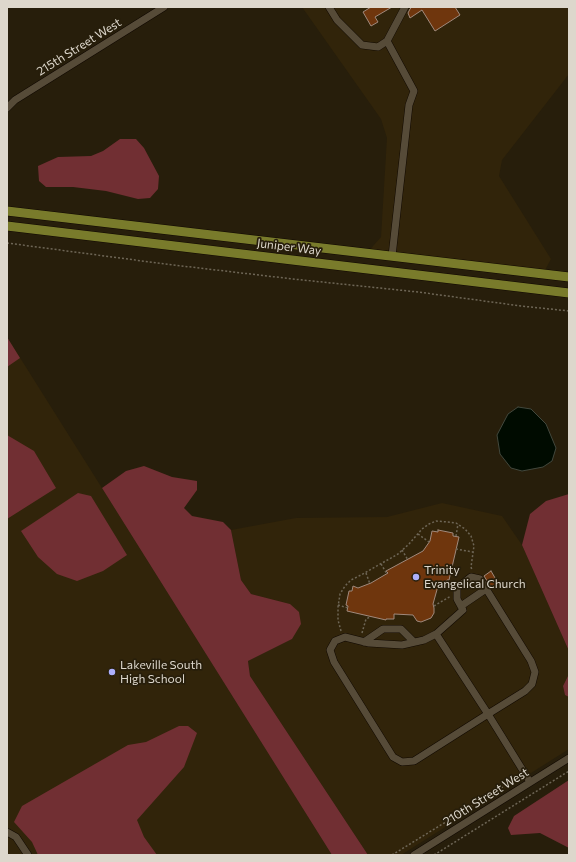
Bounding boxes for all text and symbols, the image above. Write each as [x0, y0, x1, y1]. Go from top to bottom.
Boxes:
street label: 215th Street West [34, 15, 124, 79]
street label: Juniper Way [256, 236, 322, 258]
place label: Trinity Evangelical Church [424, 563, 526, 591]
marker: Trinity Evangelical Church [411, 572, 421, 582]
place label: Lakeville South High School [120, 658, 202, 686]
marker: Lakeville South High School [107, 667, 117, 677]
street label: 210th Street West [441, 765, 531, 829]

